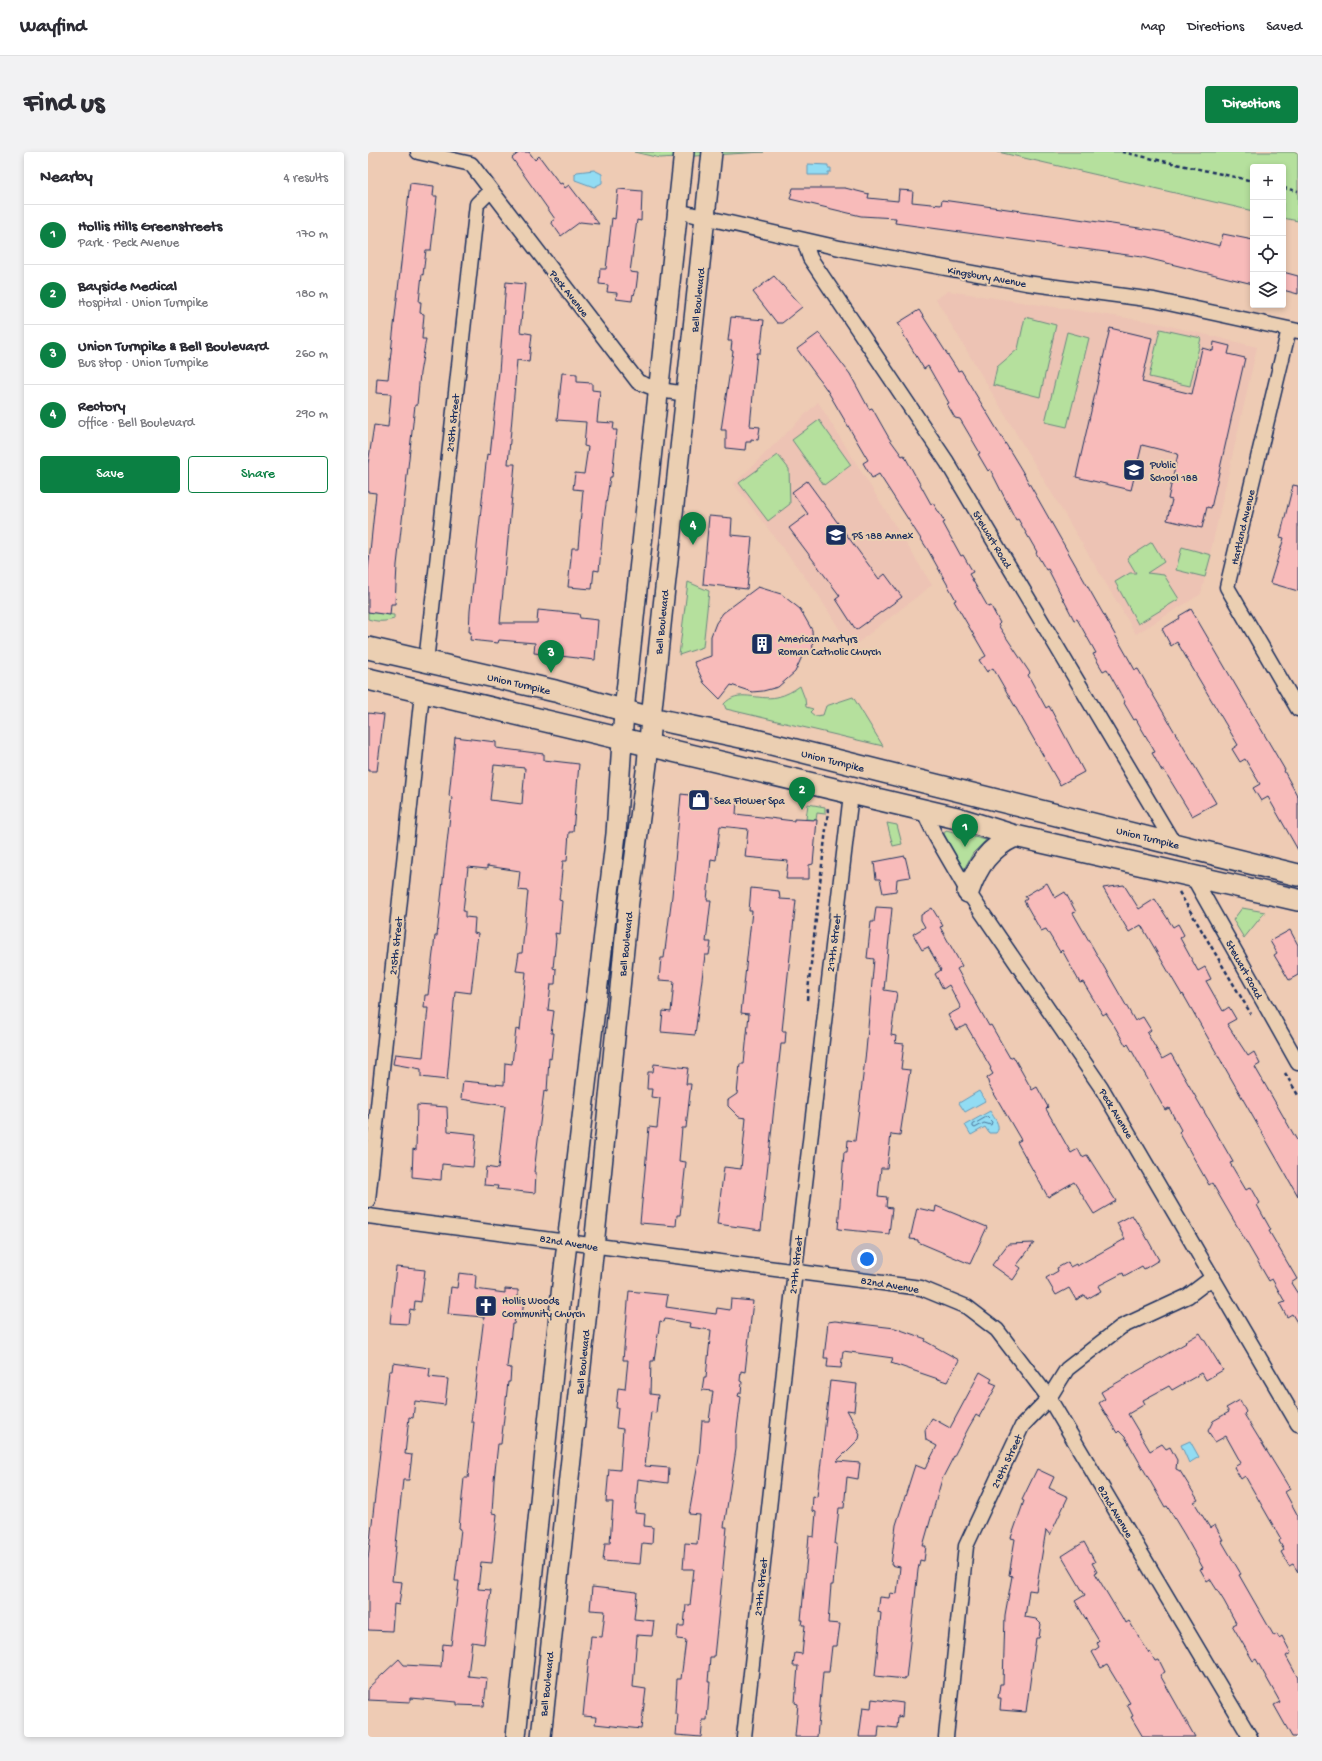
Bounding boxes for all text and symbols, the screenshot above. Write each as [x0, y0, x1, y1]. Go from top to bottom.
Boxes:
text: Wayfind [20, 16, 86, 39]
text: Map [1141, 19, 1165, 36]
text: Directions [1187, 19, 1244, 36]
text: Saved [1266, 19, 1302, 36]
button: Directions [1205, 86, 1298, 123]
text: Find us [24, 88, 104, 121]
map controls [1250, 164, 1286, 308]
button: + [1250, 164, 1286, 200]
text: Nearby [40, 168, 93, 188]
text: 4 results [284, 171, 328, 186]
button: − [1250, 200, 1286, 236]
text: Hollis Hills Greenstreets [78, 218, 222, 236]
text: 1 [50, 227, 56, 242]
text: 170 m [296, 227, 328, 242]
text: Park · Peck Avenue [78, 236, 179, 251]
button: locate [1250, 236, 1286, 272]
street label: Kingsbury Avenue [946, 265, 1027, 291]
street label: Bell Boulevard [690, 266, 708, 334]
street label: Peck Avenue [546, 268, 591, 320]
button: layers [1250, 272, 1286, 308]
text: Bayside Medical [78, 278, 177, 296]
text: 2 [50, 287, 56, 302]
text: 180 m [296, 287, 328, 302]
text: Hospital · Union Turnpike [78, 296, 208, 311]
text: Union Turnpike & Bell Boulevard [78, 338, 268, 356]
text: 3 [50, 347, 56, 362]
text: 260 m [295, 347, 328, 362]
text: Bus stop · Union Turnpike [78, 356, 208, 371]
street label: 215th Street [445, 392, 463, 453]
text: Rectory [78, 398, 125, 416]
text: 4 [50, 407, 56, 422]
text: 290 m [295, 407, 328, 422]
text: Office · Bell Boulevard [78, 416, 194, 431]
button: Save [40, 456, 180, 493]
button: Share [188, 456, 328, 493]
school or university icon: Public School 188 [1121, 457, 1147, 483]
place label: Public School 188 [1149, 460, 1198, 485]
street label: Hartland Avenue [1229, 488, 1258, 566]
street label: Stewart Road [969, 509, 1014, 572]
pin: 4 [680, 512, 706, 545]
school or university icon: PS 188 Annex [823, 522, 849, 548]
place label: PS 188 Annex [851, 531, 913, 543]
street label: Bell Boulevard [654, 588, 672, 656]
building icon: American Martyrs Roman Catholic Church [749, 631, 775, 657]
place label: American Martyrs Roman Catholic Church [778, 634, 881, 659]
pin: 3 [538, 640, 564, 673]
street label: Union Turnpike [486, 672, 552, 698]
street label: Union Turnpike [800, 748, 866, 776]
pin: 2 [789, 777, 815, 810]
shop icon: Sea Flower Spa [686, 787, 712, 813]
place label: Sea Flower Spa [714, 796, 785, 808]
pin: 1 [952, 814, 978, 847]
street label: Union Turnpike [1115, 825, 1181, 853]
street label: Bell Boulevard [618, 910, 636, 978]
street label: 217th Street [826, 912, 845, 973]
street label: 215th Street [388, 915, 406, 976]
street label: Stewart Road [1222, 939, 1265, 1003]
street label: Peck Avenue [1095, 1086, 1135, 1141]
street label: 82nd Avenue [539, 1233, 599, 1255]
street label: 217th Street [788, 1234, 806, 1295]
your location [857, 1249, 877, 1269]
street label: 82nd Avenue [860, 1275, 920, 1297]
church icon: Hollis Woods Community Church [473, 1293, 499, 1319]
place label: Hollis Woods Community Church [502, 1296, 585, 1321]
street label: Bell Boulevard [575, 1328, 593, 1396]
street label: 218th Street [990, 1432, 1026, 1491]
street label: 82nd Avenue [1094, 1484, 1135, 1541]
street label: 217th Street [753, 1556, 771, 1617]
street label: Bell Boulevard [539, 1650, 557, 1718]

